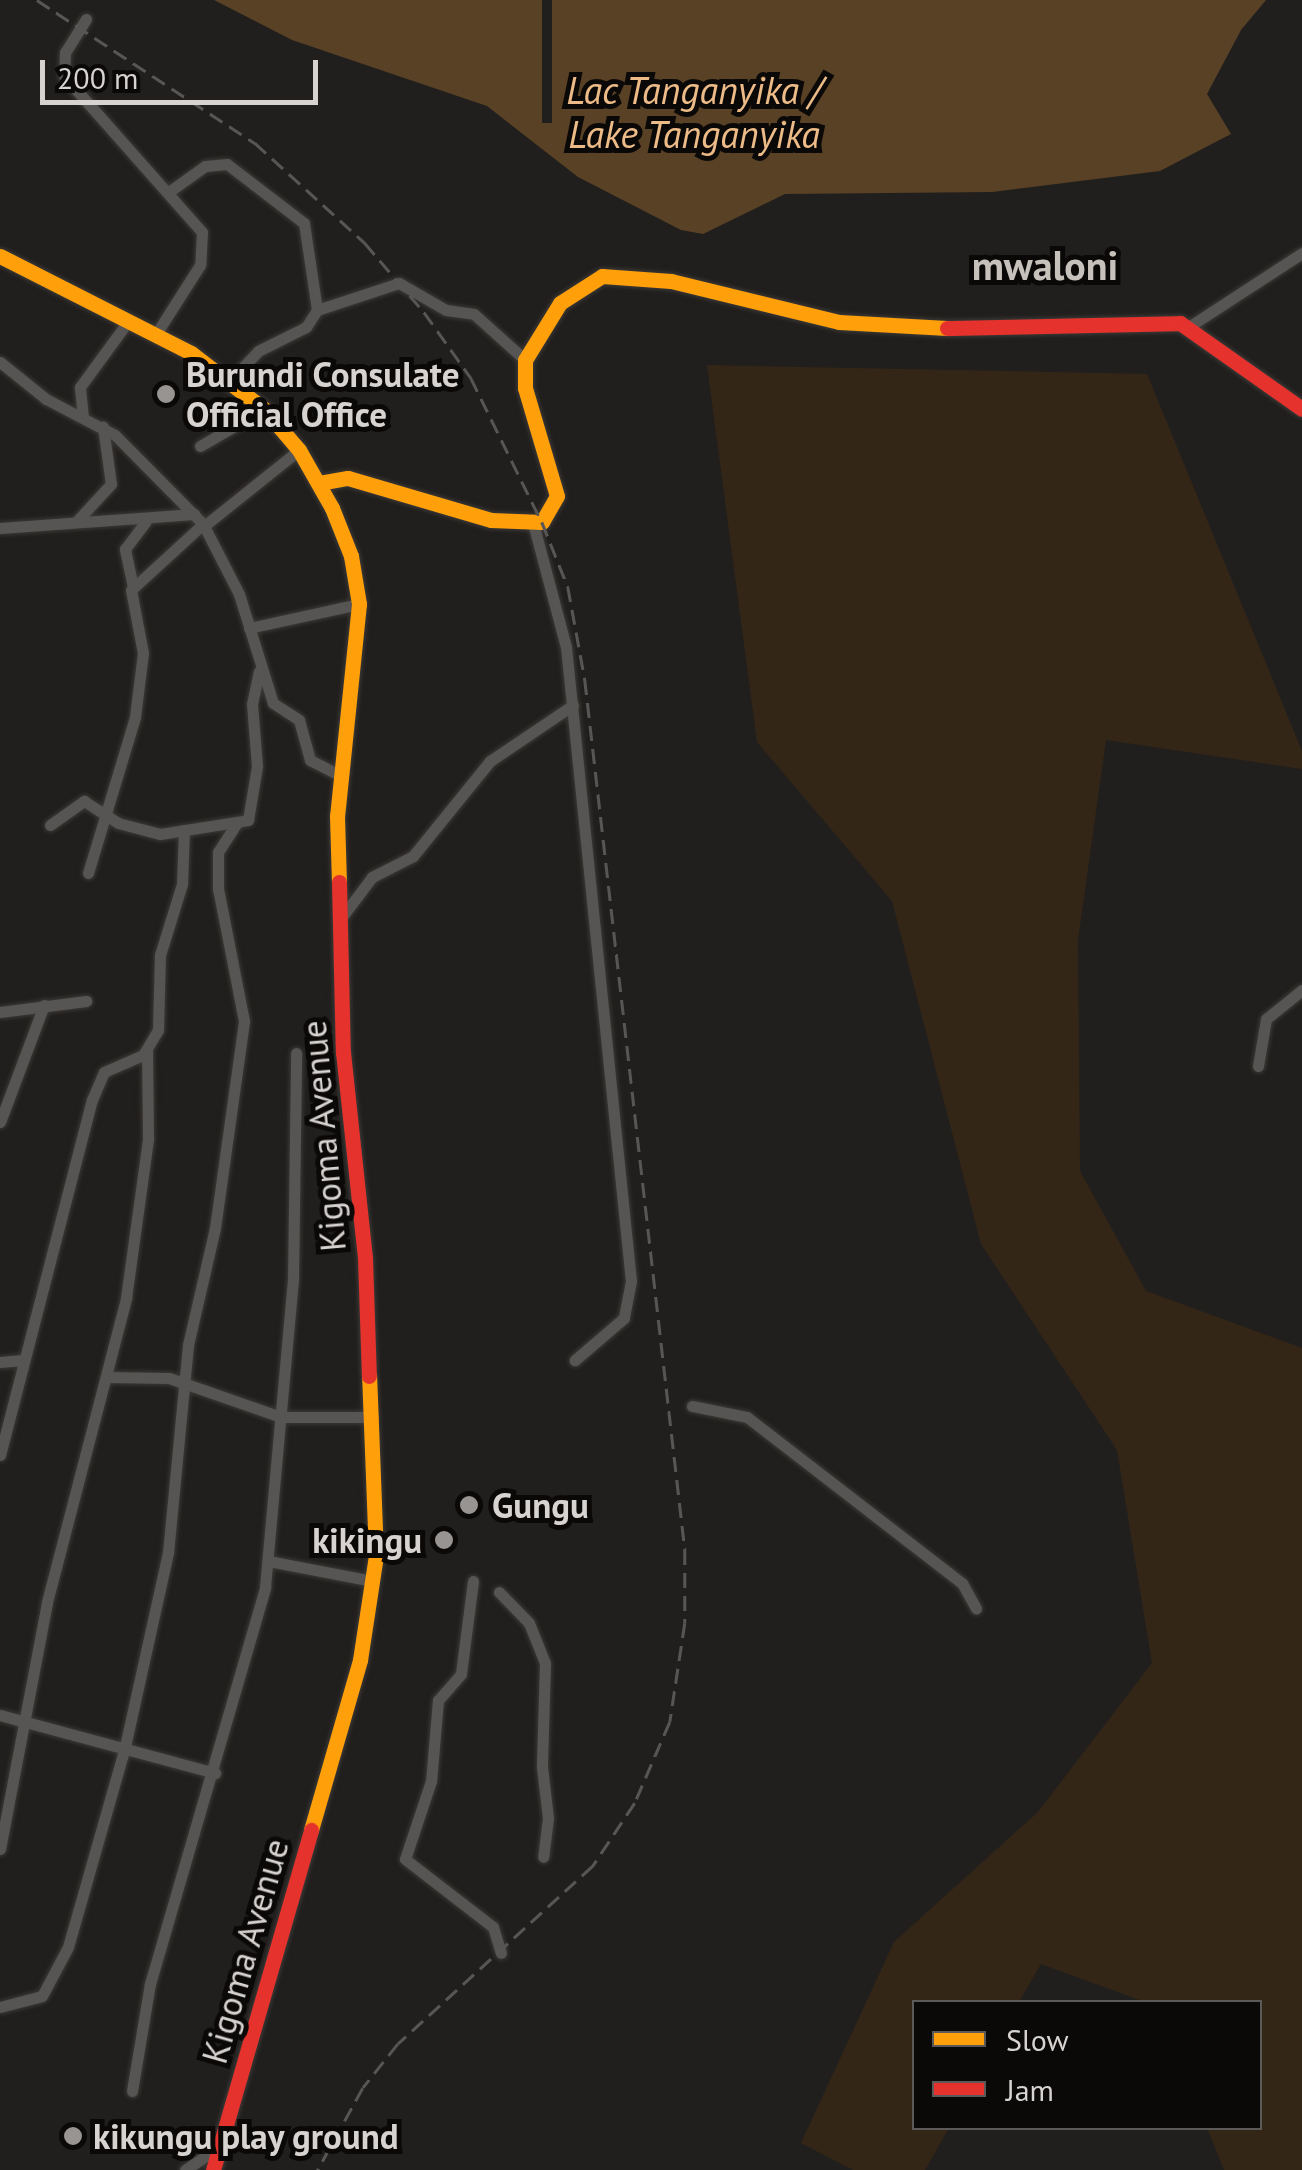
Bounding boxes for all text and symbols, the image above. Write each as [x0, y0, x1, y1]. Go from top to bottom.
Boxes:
scale bar [45, 40, 322, 102]
text: 200 m [57, 58, 138, 97]
water label: Lac Tanganyika / Lake Tanganyika [565, 67, 823, 156]
district label: mwaloni [972, 241, 1118, 289]
place label: Burundi Consulate Official Office [186, 353, 460, 435]
marker: Burundi Consulate Official Office [155, 383, 177, 405]
street label: Kigoma Avenue [292, 1018, 354, 1254]
place label: Gungu [492, 1484, 589, 1526]
marker: Gungu [456, 1492, 482, 1518]
place label: kikingu [312, 1519, 422, 1561]
marker: kikingu [431, 1527, 457, 1553]
street label: Kigoma Avenue [193, 1833, 297, 2069]
legend [912, 2000, 1262, 2130]
text: Slow [1006, 2020, 1069, 2059]
text: Jam [1006, 2070, 1054, 2109]
place label: kikungu play ground [93, 2115, 400, 2157]
marker: kikungu play ground [62, 2125, 84, 2147]

